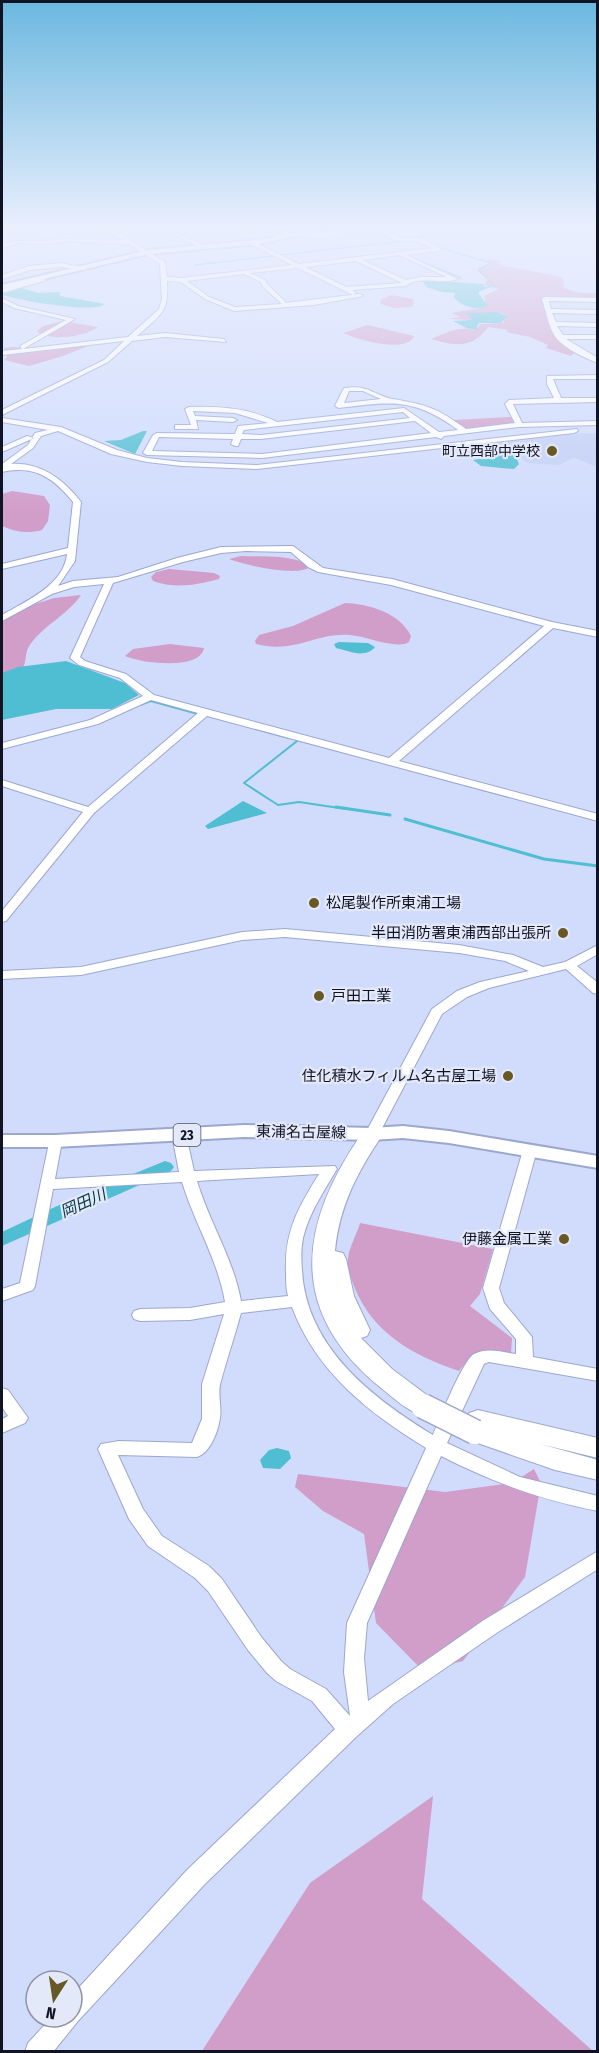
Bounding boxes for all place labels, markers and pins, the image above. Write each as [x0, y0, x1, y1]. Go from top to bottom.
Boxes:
place label: 町立西部中学校 [442, 443, 540, 460]
marker: 町立西部中学校 [545, 444, 559, 458]
place label: 松尾製作所東浦工場 [326, 894, 461, 912]
marker: 松尾製作所東浦工場 [307, 896, 321, 910]
place label: 半田消防署東浦西部出張所 [371, 924, 551, 942]
marker: 半田消防署東浦西部出張所 [556, 926, 570, 940]
place label: 戸田工業 [331, 987, 391, 1005]
marker: 戸田工業 [312, 989, 326, 1003]
place label: 住化積水フィルム名古屋工場 [302, 1067, 496, 1085]
marker: 住化積水フィルム名古屋工場 [501, 1069, 515, 1083]
place label: 伊藤金属工業 [462, 1230, 552, 1248]
marker: 伊藤金属工業 [557, 1232, 571, 1246]

